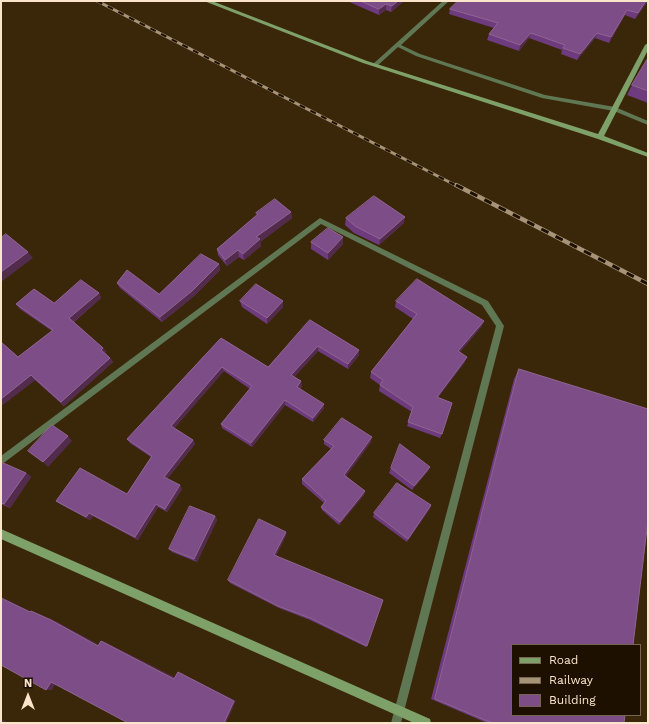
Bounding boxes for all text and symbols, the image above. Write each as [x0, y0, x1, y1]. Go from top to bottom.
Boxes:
legend [511, 644, 641, 716]
text: Road [549, 653, 578, 667]
text: Railway [549, 673, 593, 687]
north arrow [8, 676, 48, 716]
text: N [24, 677, 32, 690]
text: Building [549, 693, 596, 707]

